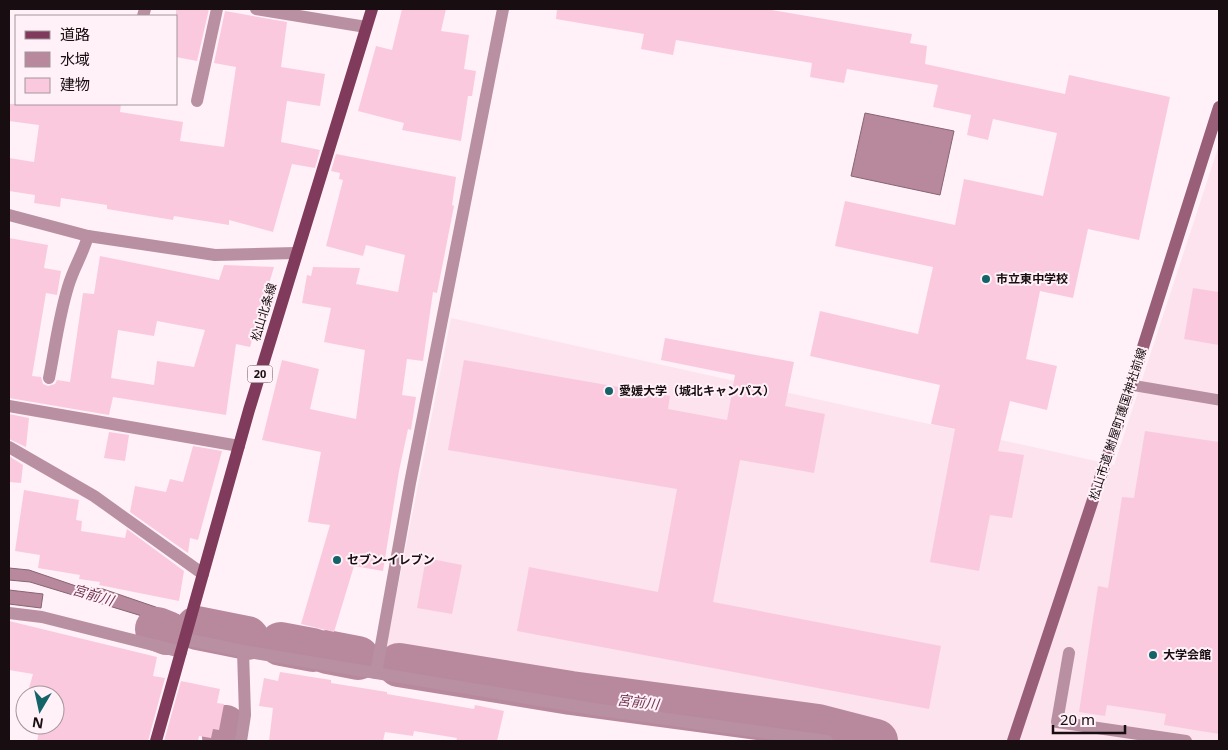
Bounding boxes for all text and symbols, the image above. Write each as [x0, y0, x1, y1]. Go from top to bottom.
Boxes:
legend [15, 15, 178, 105]
text: 道路 [60, 24, 90, 44]
text: 水域 [60, 49, 90, 69]
text: 建物 [60, 74, 90, 94]
place label: 市立東中学校 [996, 270, 1068, 287]
marker: 市立東中学校 [980, 273, 992, 285]
street label: 松山北条線 [247, 281, 280, 343]
street label: 松山市道 鮒屋町護国神社前線 [1085, 346, 1150, 502]
road number: 20 [248, 366, 272, 382]
place label: 愛媛大学（城北キャンパス） [619, 382, 775, 399]
marker: 愛媛大学（城北キャンパス） [603, 385, 615, 397]
place label: セブン-イレブン [347, 551, 435, 568]
marker: セブン-イレブン [331, 554, 343, 566]
water label: 宮前川 [70, 579, 118, 610]
place label: 大学会館 [1163, 646, 1211, 663]
marker: 大学会館 [1147, 649, 1159, 661]
north arrow [15, 685, 65, 735]
water label: 宮前川 [616, 690, 662, 714]
scale bar [1053, 702, 1126, 734]
text: 20 m [1060, 709, 1095, 729]
text: N [31, 713, 45, 734]

